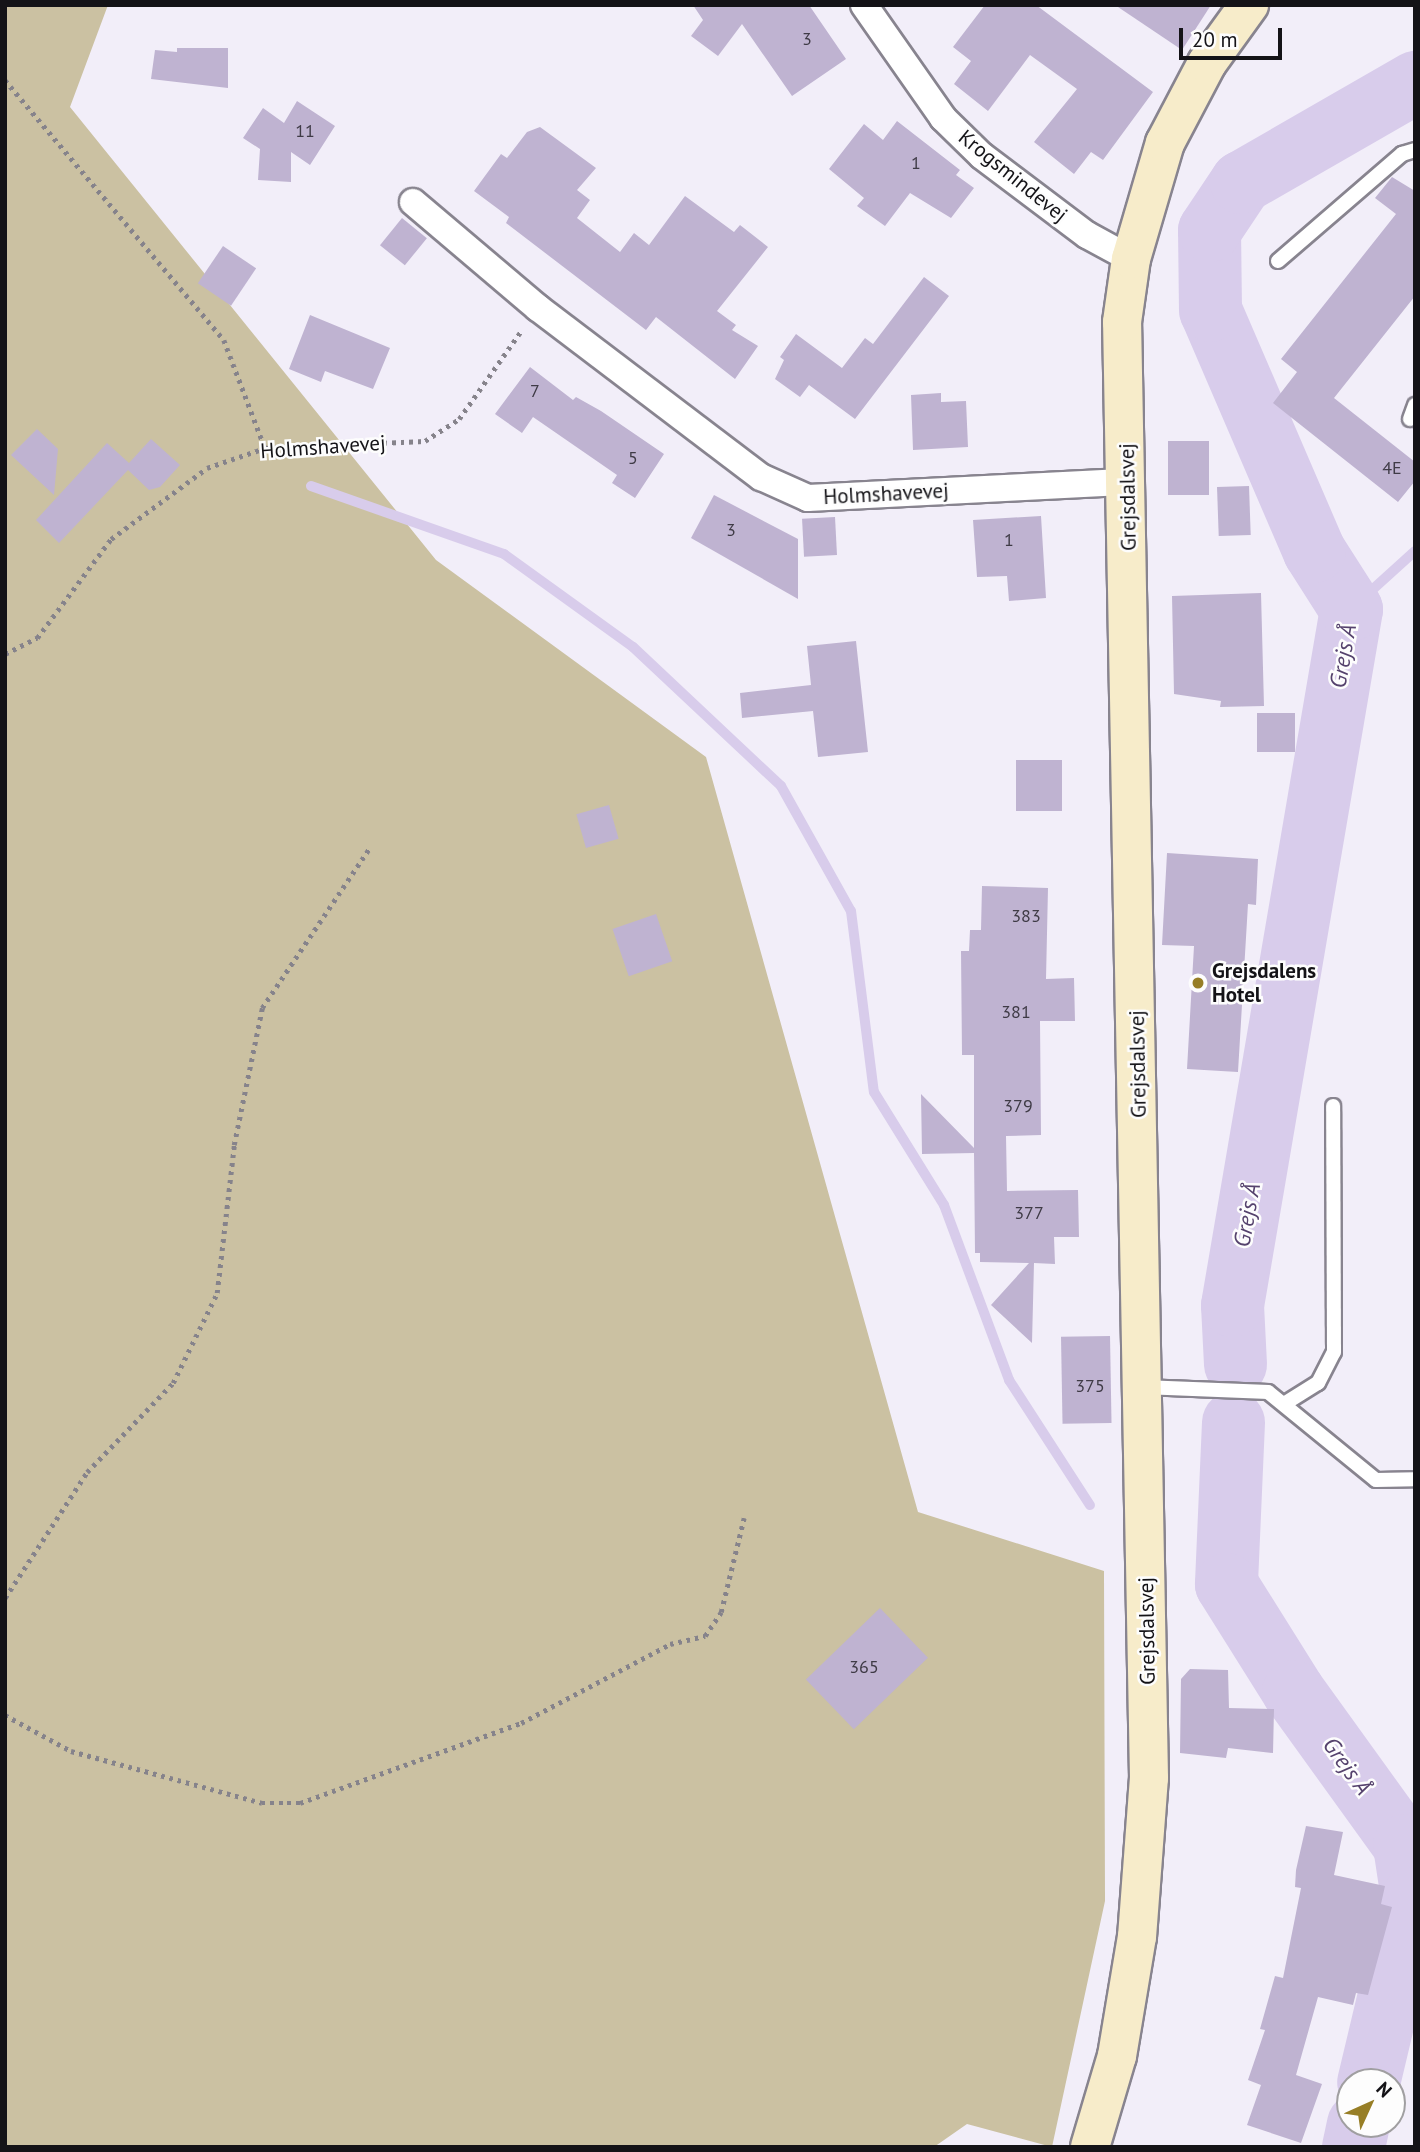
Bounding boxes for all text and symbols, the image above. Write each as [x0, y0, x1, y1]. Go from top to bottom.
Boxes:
scale bar [1182, 14, 1285, 58]
text: 20 m [1192, 26, 1238, 53]
house number: 3 [802, 28, 812, 50]
house number: 11 [295, 120, 315, 142]
street label: Krogsmindevej [954, 124, 1072, 228]
house number: 1 [911, 152, 921, 174]
house number: 7 [530, 380, 540, 402]
street label: Holmshavevej [259, 430, 387, 464]
street label: Grejsdalsvej [1114, 443, 1142, 551]
house number: 5 [628, 447, 638, 469]
house number: 4E [1382, 457, 1402, 479]
street label: Holmshavevej [823, 478, 949, 510]
house number: 3 [726, 519, 736, 541]
house number: 1 [1004, 529, 1014, 551]
water label: Grejs Å [1324, 621, 1362, 691]
house number: 383 [1011, 905, 1041, 927]
place label: Grejsdalens Hotel [1212, 958, 1316, 1008]
marker: Grejsdalens Hotel [1190, 975, 1206, 991]
house number: 381 [1001, 1001, 1031, 1023]
street label: Grejsdalsvej [1124, 1010, 1152, 1118]
house number: 379 [1003, 1095, 1033, 1117]
water label: Grejs Å [1228, 1180, 1266, 1250]
house number: 377 [1014, 1202, 1044, 1224]
house number: 375 [1075, 1375, 1105, 1397]
street label: Grejsdalsvej [1133, 1577, 1161, 1685]
house number: 365 [849, 1656, 879, 1678]
water label: Grejs Å [1317, 1731, 1377, 1801]
north arrow [1336, 2068, 1406, 2138]
text: N [1372, 2077, 1397, 2102]

